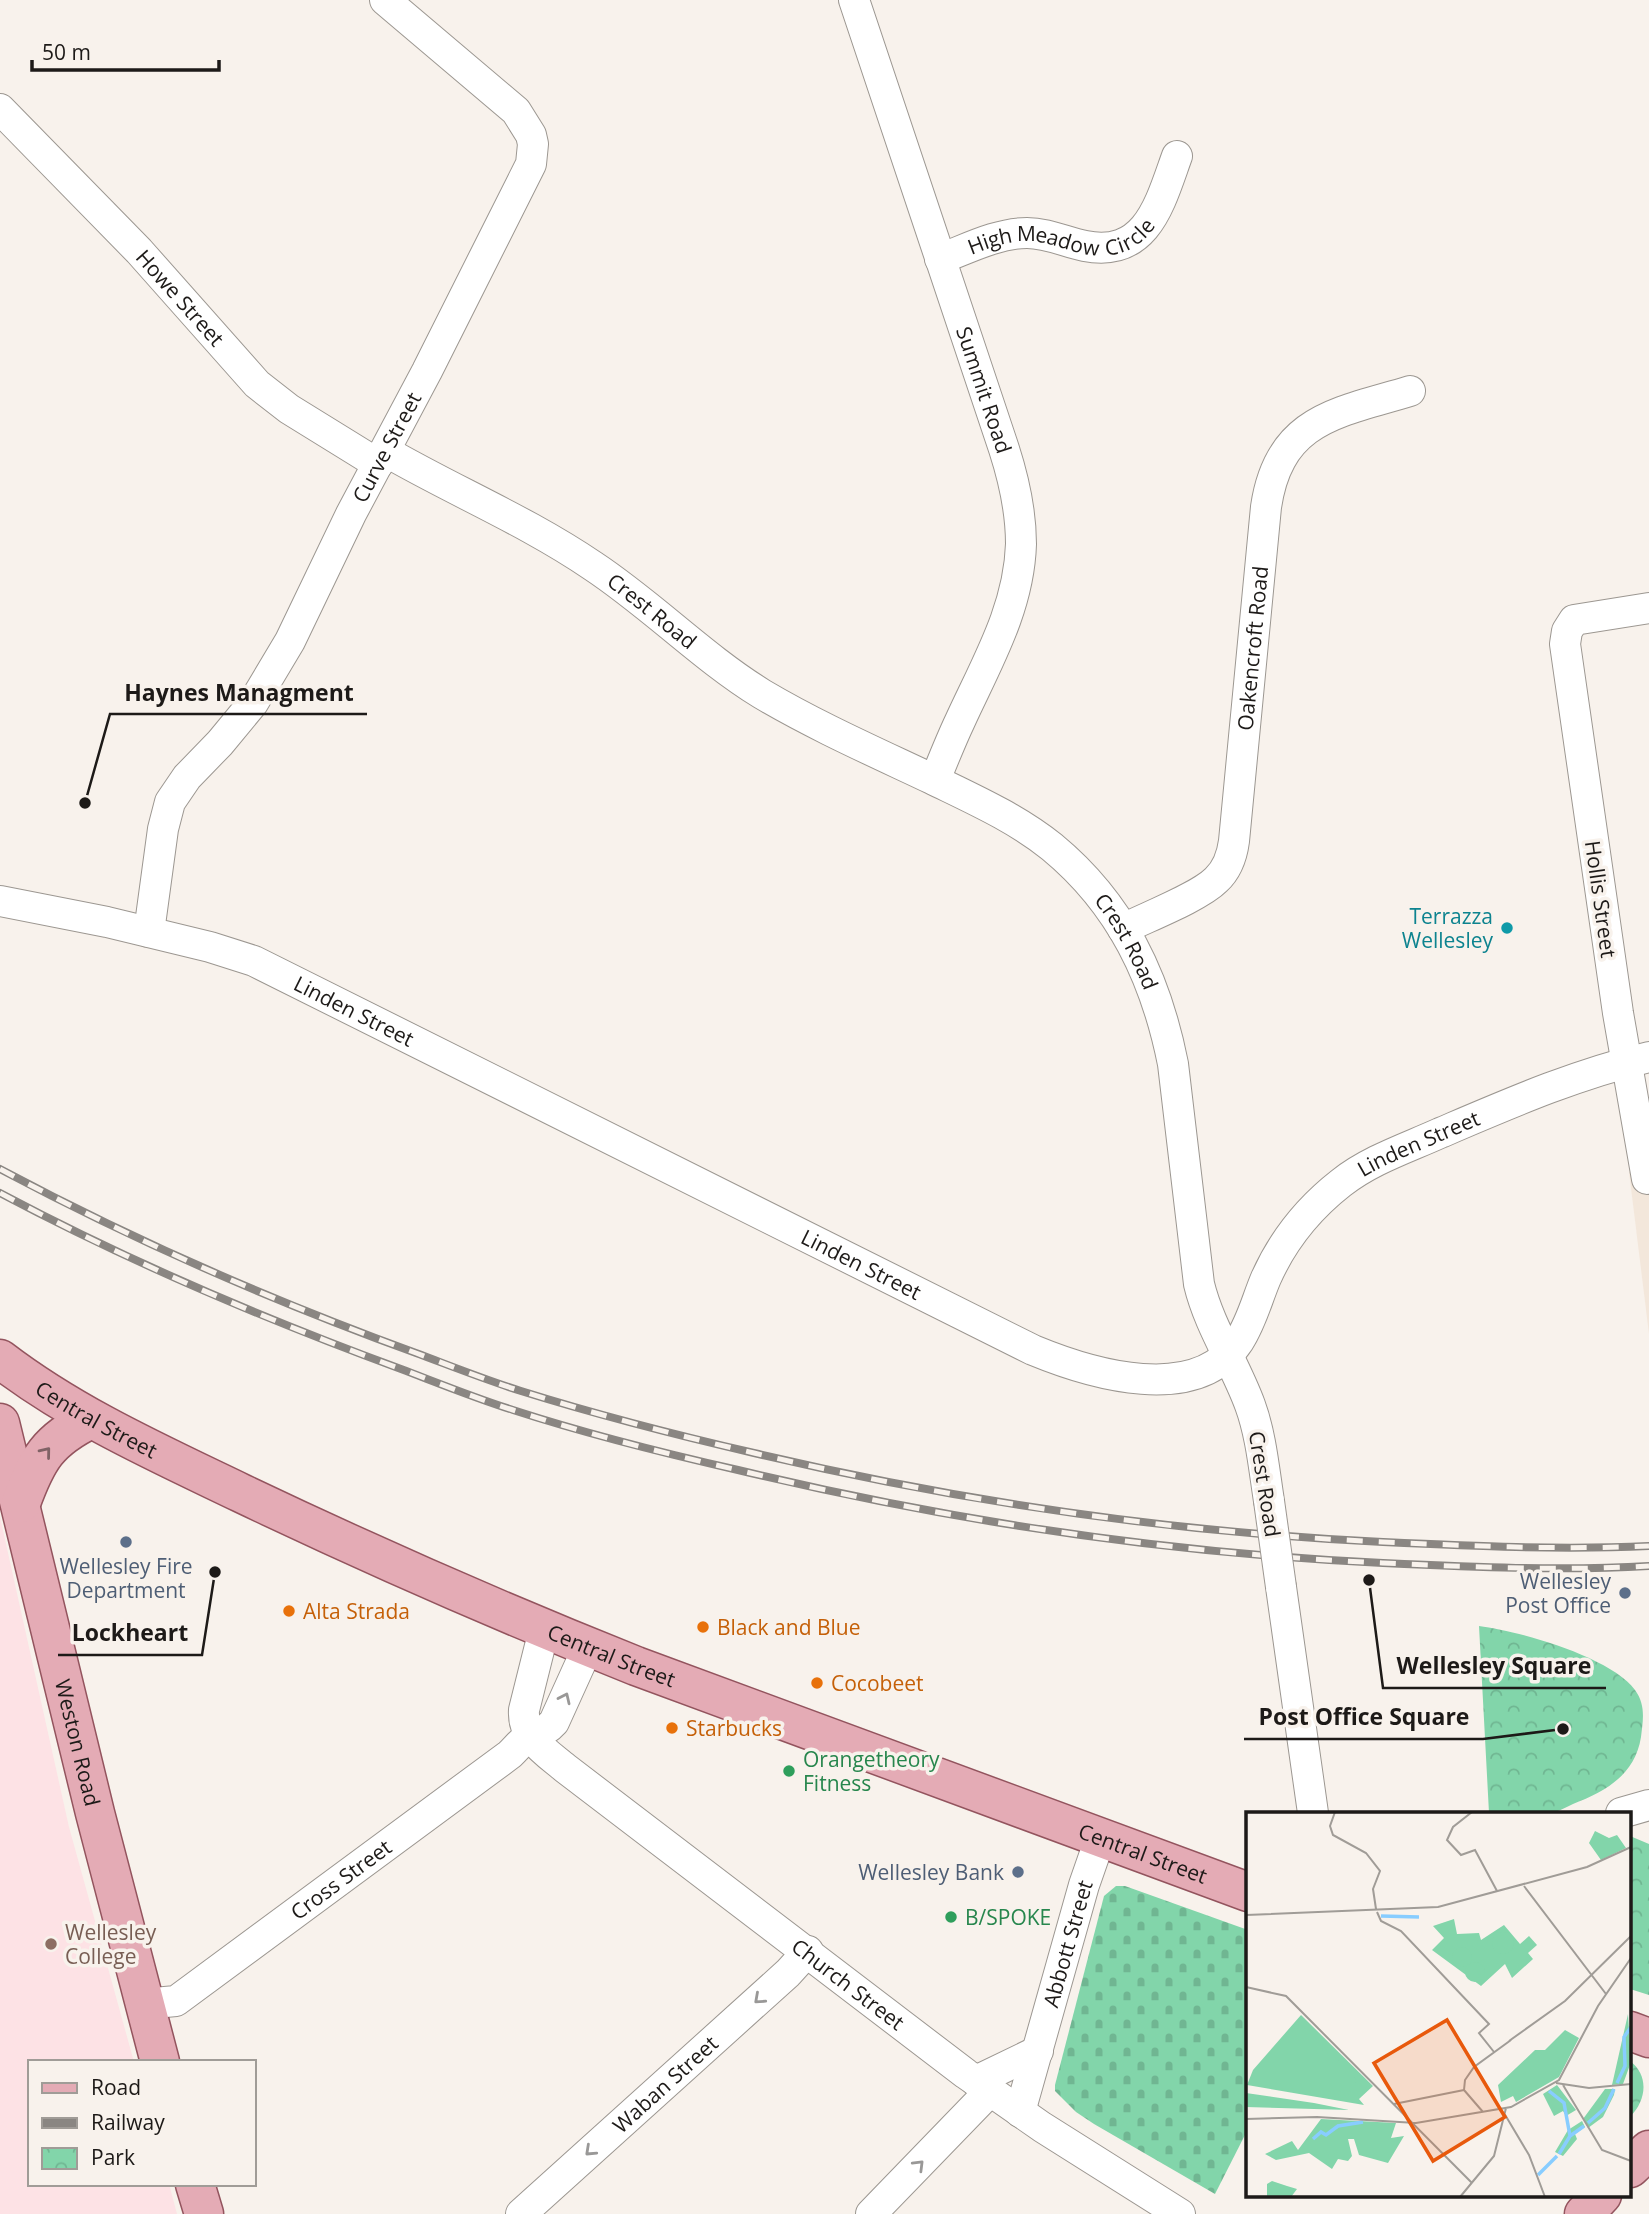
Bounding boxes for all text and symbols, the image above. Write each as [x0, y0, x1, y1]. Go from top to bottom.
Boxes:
scale bar [32, 28, 219, 72]
text: 50 m [42, 38, 91, 66]
street label: High Meadow Circle [963, 212, 1161, 262]
street label: Howe Street [130, 243, 231, 352]
street label: Summit Road [950, 323, 1018, 457]
street label: Curve Street [346, 387, 427, 507]
street label: Oakencroft Road [1231, 565, 1274, 732]
street label: Crest Road [602, 567, 703, 655]
callout: Haynes Managment [110, 670, 367, 714]
text: Haynes Managment [124, 676, 354, 708]
street label: Hollis Street [1579, 839, 1623, 959]
street label: Crest Road [1089, 887, 1165, 994]
place label: Terrazza Wellesley [1402, 902, 1493, 954]
marker: Terrazza Wellesley [1499, 920, 1515, 936]
street label: Linden Street [289, 969, 419, 1053]
street label: Linden Street [1352, 1104, 1484, 1183]
street label: Linden Street [796, 1222, 926, 1306]
street label: Central Street [30, 1374, 162, 1464]
street label: Crest Road [1243, 1429, 1287, 1539]
one-way arrow [37, 1447, 50, 1460]
marker: Wellesley Fire Department [118, 1534, 134, 1550]
place label: Wellesley Fire Department [59, 1552, 193, 1604]
place label: Wellesley Post Office [1505, 1567, 1611, 1619]
marker: Wellesley Post Office [1617, 1585, 1633, 1601]
place label: Alta Strada [303, 1597, 410, 1625]
marker: Alta Strada [281, 1603, 297, 1619]
callout: Lockheart [58, 1611, 202, 1655]
place label: Black and Blue [717, 1613, 860, 1641]
text: Lockheart [72, 1616, 188, 1648]
street label: Central Street [543, 1618, 679, 1693]
marker: Black and Blue [695, 1619, 711, 1635]
callout: Wellesley Square [1383, 1644, 1606, 1688]
text: Wellesley Square [1397, 1649, 1591, 1681]
place label: Cocobeet [831, 1669, 923, 1697]
marker: Cocobeet [809, 1675, 825, 1691]
street label: Weston Road [49, 1676, 107, 1809]
one-way arrow [557, 1693, 571, 1706]
callout: Post Office Square [1244, 1695, 1483, 1739]
text: Post Office Square [1259, 1700, 1469, 1732]
place label: Starbucks [686, 1714, 782, 1742]
marker: Starbucks [664, 1720, 680, 1736]
place label: Orangetheory Fitness [803, 1745, 940, 1797]
marker: Orangetheory Fitness [781, 1763, 797, 1779]
inset map [1246, 1812, 1632, 2196]
street label: Central Street [1075, 1817, 1211, 1890]
street label: Cross Street [285, 1833, 397, 1926]
place label: Wellesley Bank [858, 1858, 1004, 1886]
marker: Wellesley Bank [1010, 1864, 1026, 1880]
street label: Abbott Street [1036, 1876, 1099, 2010]
place label: B/SPOKE [965, 1903, 1051, 1931]
marker: B/SPOKE [943, 1909, 959, 1925]
place label: Wellesley College [65, 1918, 157, 1970]
street label: Church Street [786, 1932, 910, 2036]
marker: Wellesley College [43, 1936, 59, 1952]
one-way arrow [754, 1991, 767, 2003]
street label: Waban Street [606, 2029, 724, 2139]
legend [28, 2060, 256, 2186]
text: Road [91, 2073, 141, 2101]
text: Railway [91, 2108, 165, 2136]
one-way arrow [585, 2142, 598, 2155]
text: Park [91, 2143, 135, 2171]
one-way arrow [911, 2161, 924, 2174]

